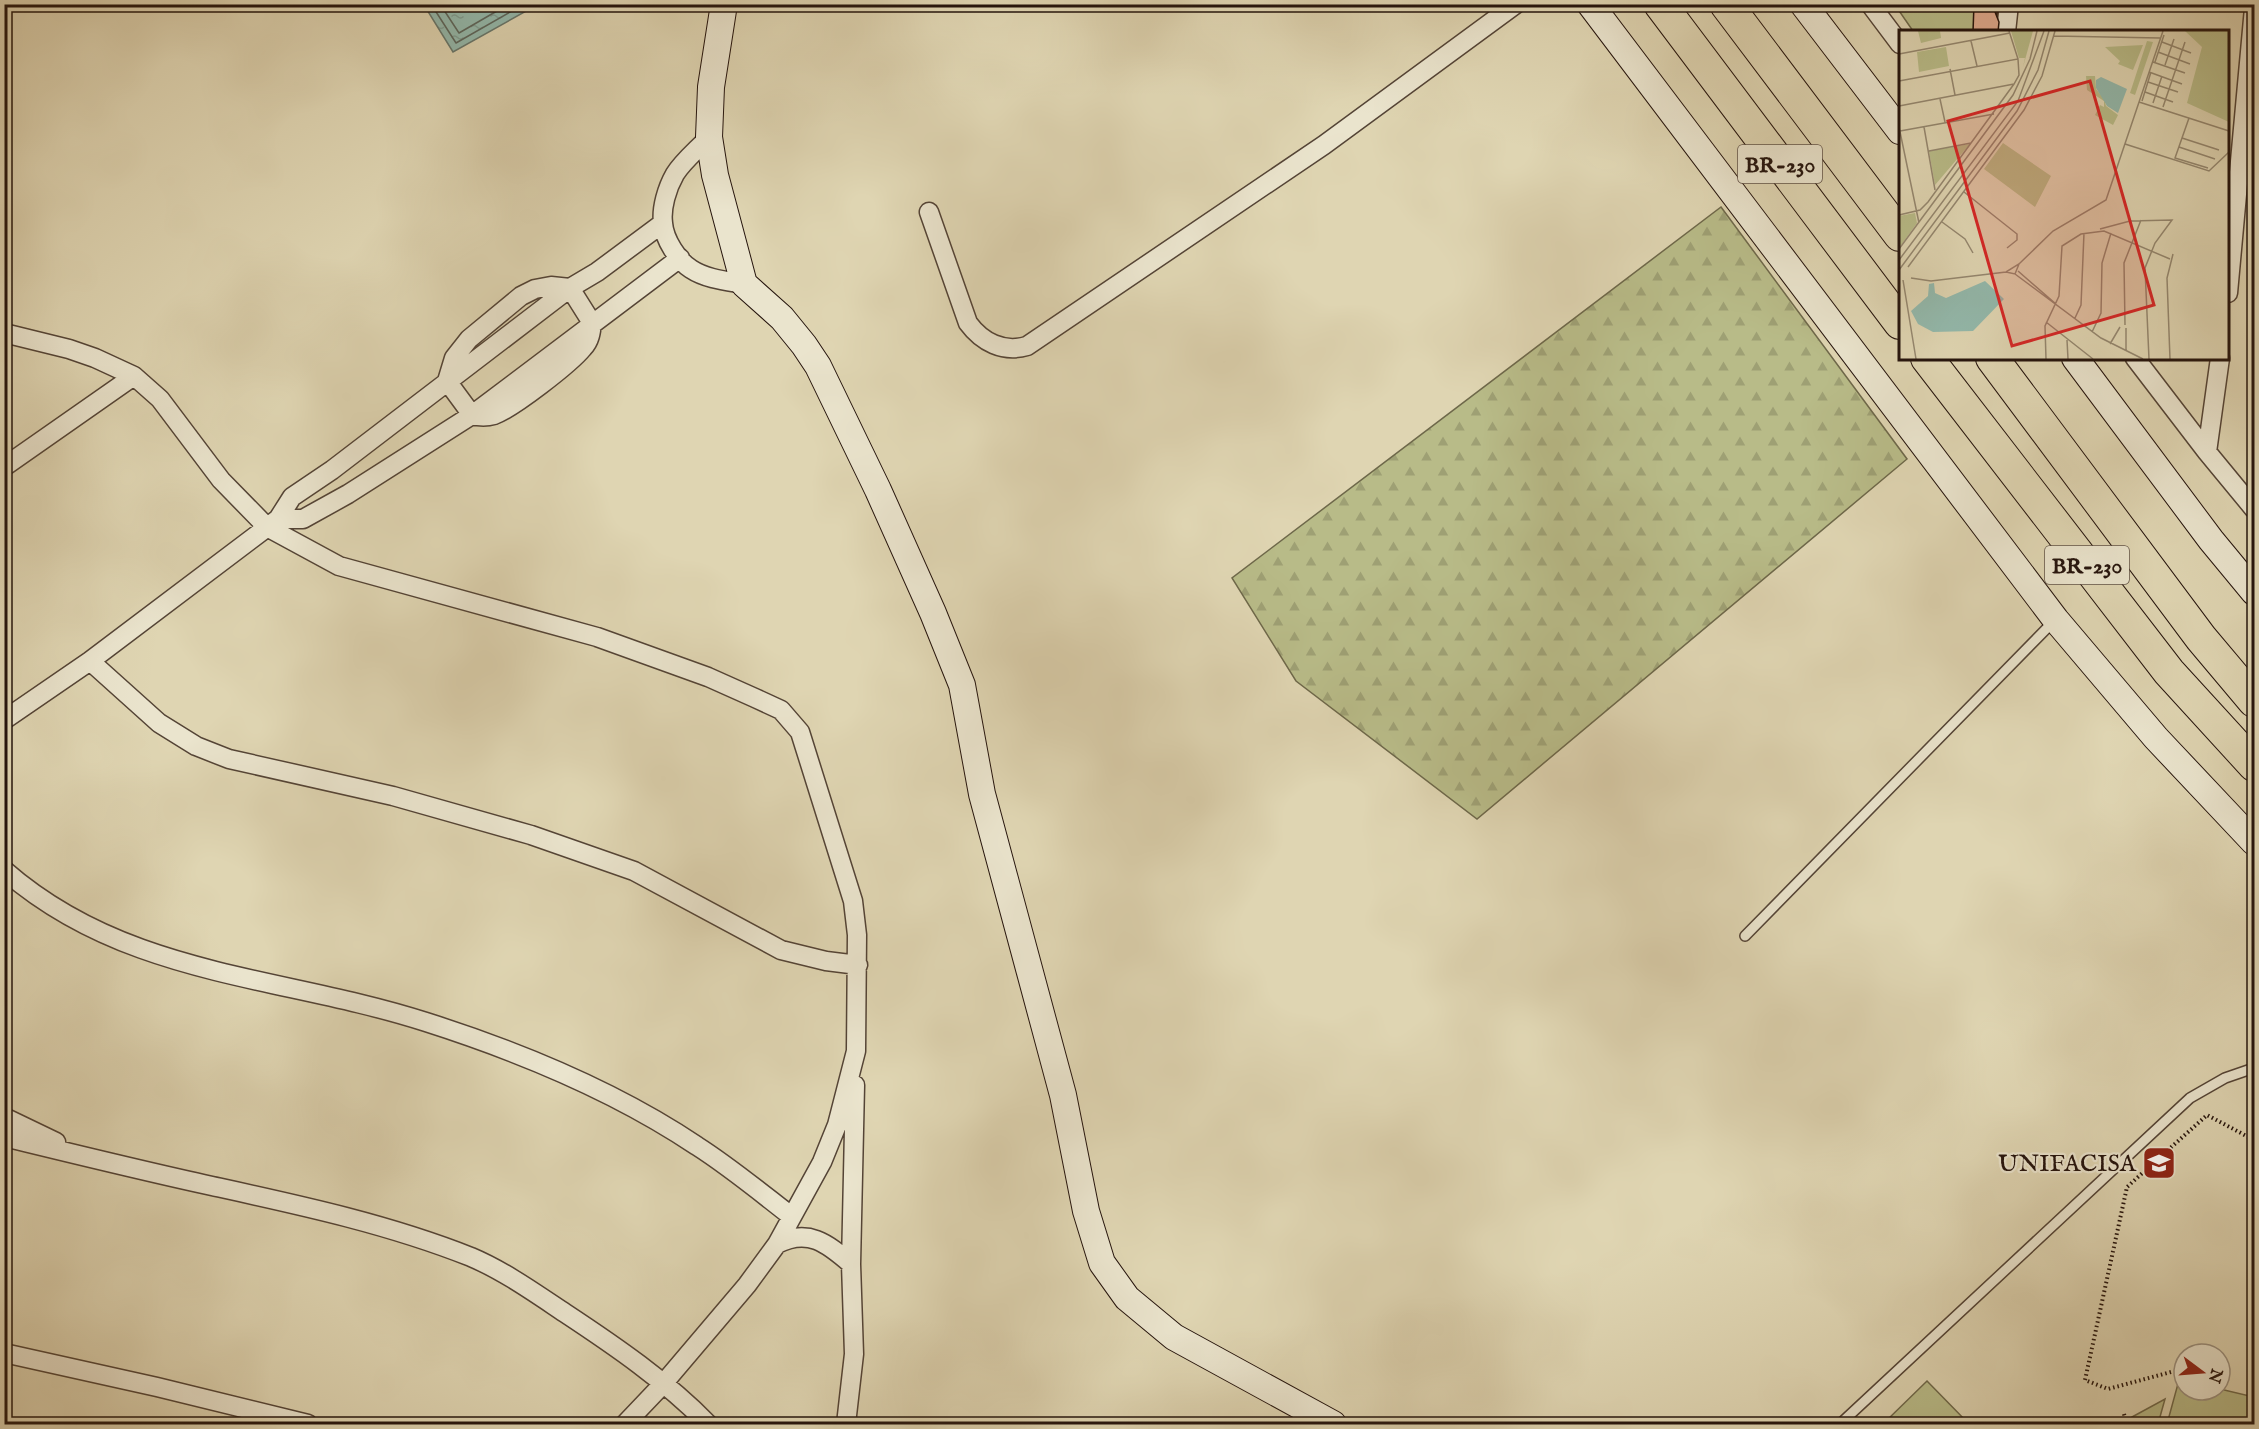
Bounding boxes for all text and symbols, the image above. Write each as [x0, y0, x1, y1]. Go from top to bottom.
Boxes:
inset map [1899, 30, 2229, 360]
road number: BR-230 [1738, 145, 1822, 183]
road number: BR-230 [2045, 546, 2129, 584]
school or university icon: UNIFACISA [2141, 1145, 2177, 1181]
place label: UNIFACISA [1998, 1149, 2137, 1180]
north arrow [2172, 1342, 2232, 1402]
text: N [2203, 1365, 2226, 1385]

